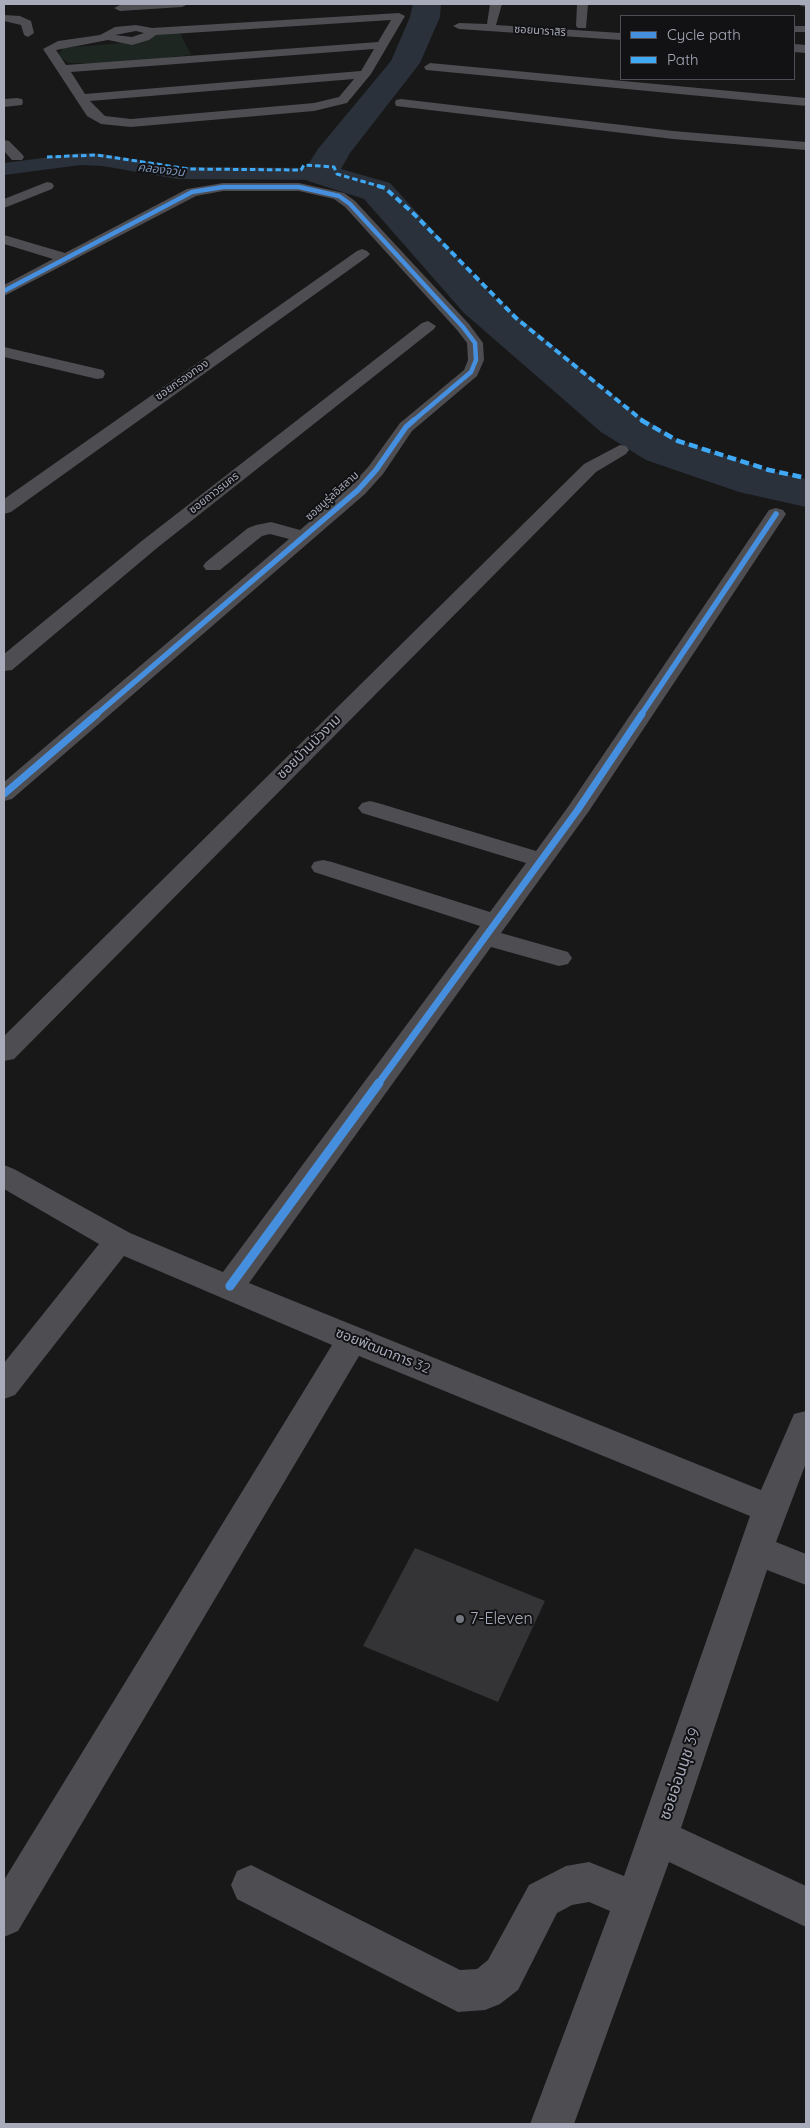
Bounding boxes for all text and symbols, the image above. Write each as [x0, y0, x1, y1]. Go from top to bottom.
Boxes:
legend [620, 15, 795, 80]
street label: ซอยนาราสิริ [514, 23, 566, 39]
text: Cycle path [667, 25, 741, 44]
text: Path [667, 50, 699, 69]
water label: คลองจวน [137, 160, 185, 180]
street label: ซอยกรองทอง [153, 357, 211, 403]
street label: ซอยถาวรนคร [186, 469, 242, 517]
street label: ซอยนูรุ่ลอิสลาม [303, 469, 361, 523]
street label: ซอยบ้านบัวงาม [273, 711, 345, 783]
street label: ซอยพัฒนาการ 32 [333, 1324, 433, 1378]
place label: 7-Eleven [470, 1609, 533, 1629]
marker: 7-Eleven [454, 1613, 466, 1625]
street label: ซอยอ่อนนุช 39 [655, 1725, 705, 1823]

